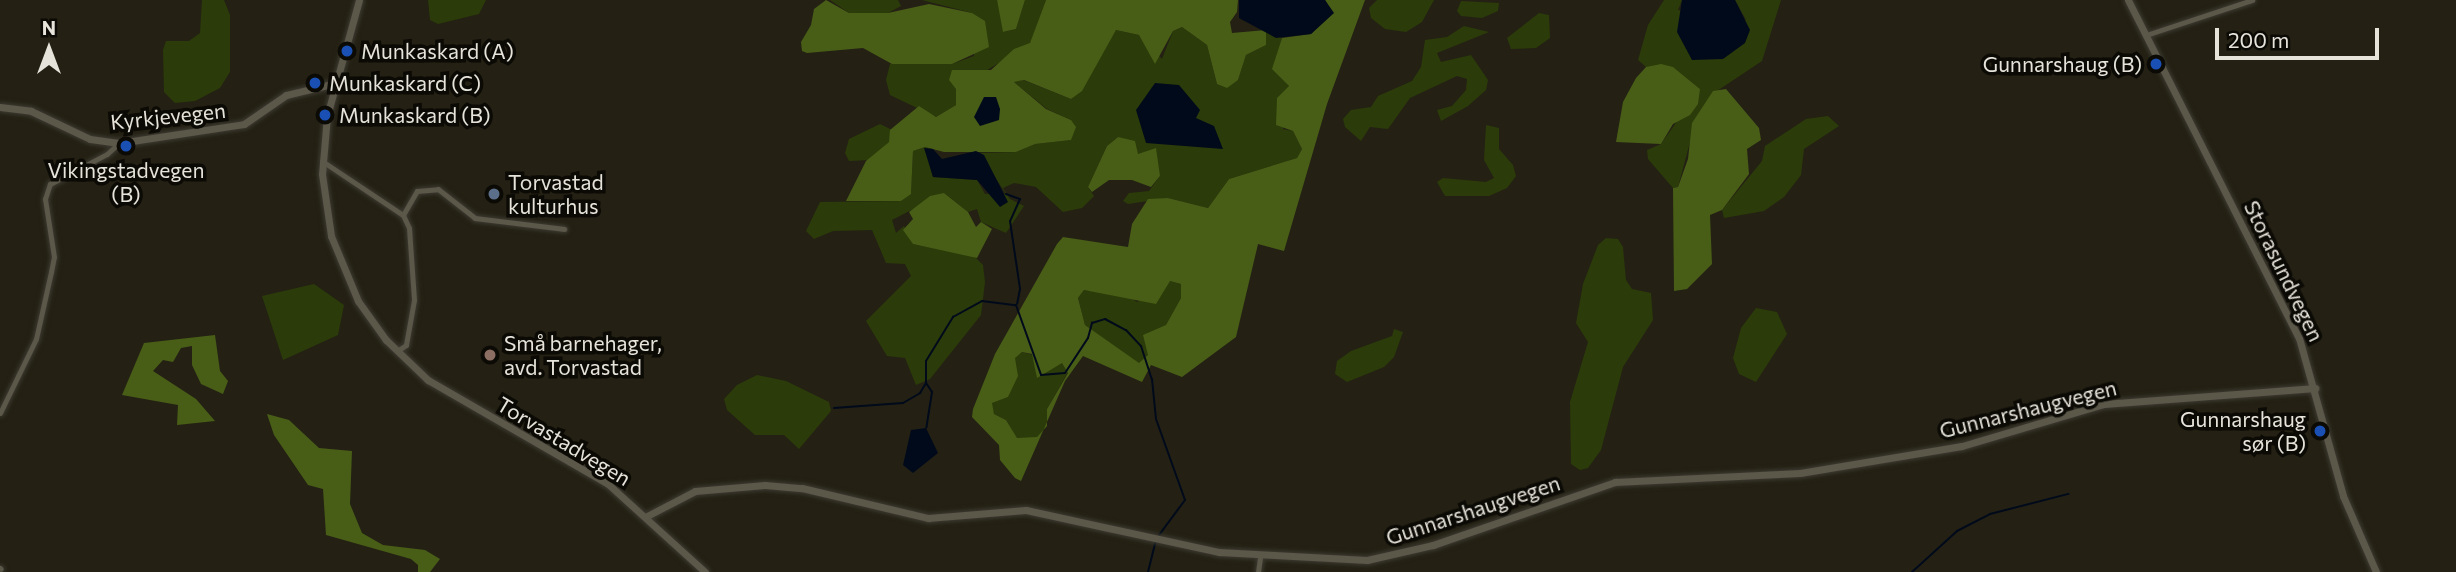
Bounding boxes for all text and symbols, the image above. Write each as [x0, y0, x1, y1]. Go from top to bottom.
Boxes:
north arrow [14, 14, 84, 84]
scale bar [2218, 14, 2382, 58]
text: N [42, 16, 56, 39]
text: 200 m [2228, 27, 2289, 52]
place label: Munkaskard (A) [361, 38, 514, 64]
marker: Munkaskard (A) [339, 43, 355, 59]
place label: Gunnarshaug (B) [1983, 51, 2142, 77]
marker: Gunnarshaug (B) [2148, 56, 2164, 72]
place label: Munkaskard (C) [329, 70, 481, 96]
marker: Munkaskard (C) [307, 75, 323, 91]
street label: Kyrkjevegen [109, 97, 227, 135]
place label: Munkaskard (B) [339, 102, 491, 128]
marker: Munkaskard (B) [317, 107, 333, 123]
marker: Vikingstadvegen (B) [118, 138, 134, 154]
place label: Vikingstadvegen (B) [48, 157, 204, 207]
place label: Torvastad kulturhus [508, 169, 604, 219]
marker: Torvastad kulturhus [486, 186, 502, 202]
street label: Storasundvegen [2239, 197, 2329, 345]
place label: Små barnehager, avd. Torvastad [504, 330, 662, 380]
marker: Små barnehager, avd. Torvastad [482, 347, 498, 363]
street label: Gunnarshaugvegen [1937, 375, 2119, 443]
street label: Torvastadvegen [493, 391, 635, 491]
place label: Gunnarshaug sør (B) [2180, 406, 2306, 456]
marker: Gunnarshaug sør (B) [2312, 423, 2328, 439]
street label: Gunnarshaugvegen [1383, 470, 1563, 550]

